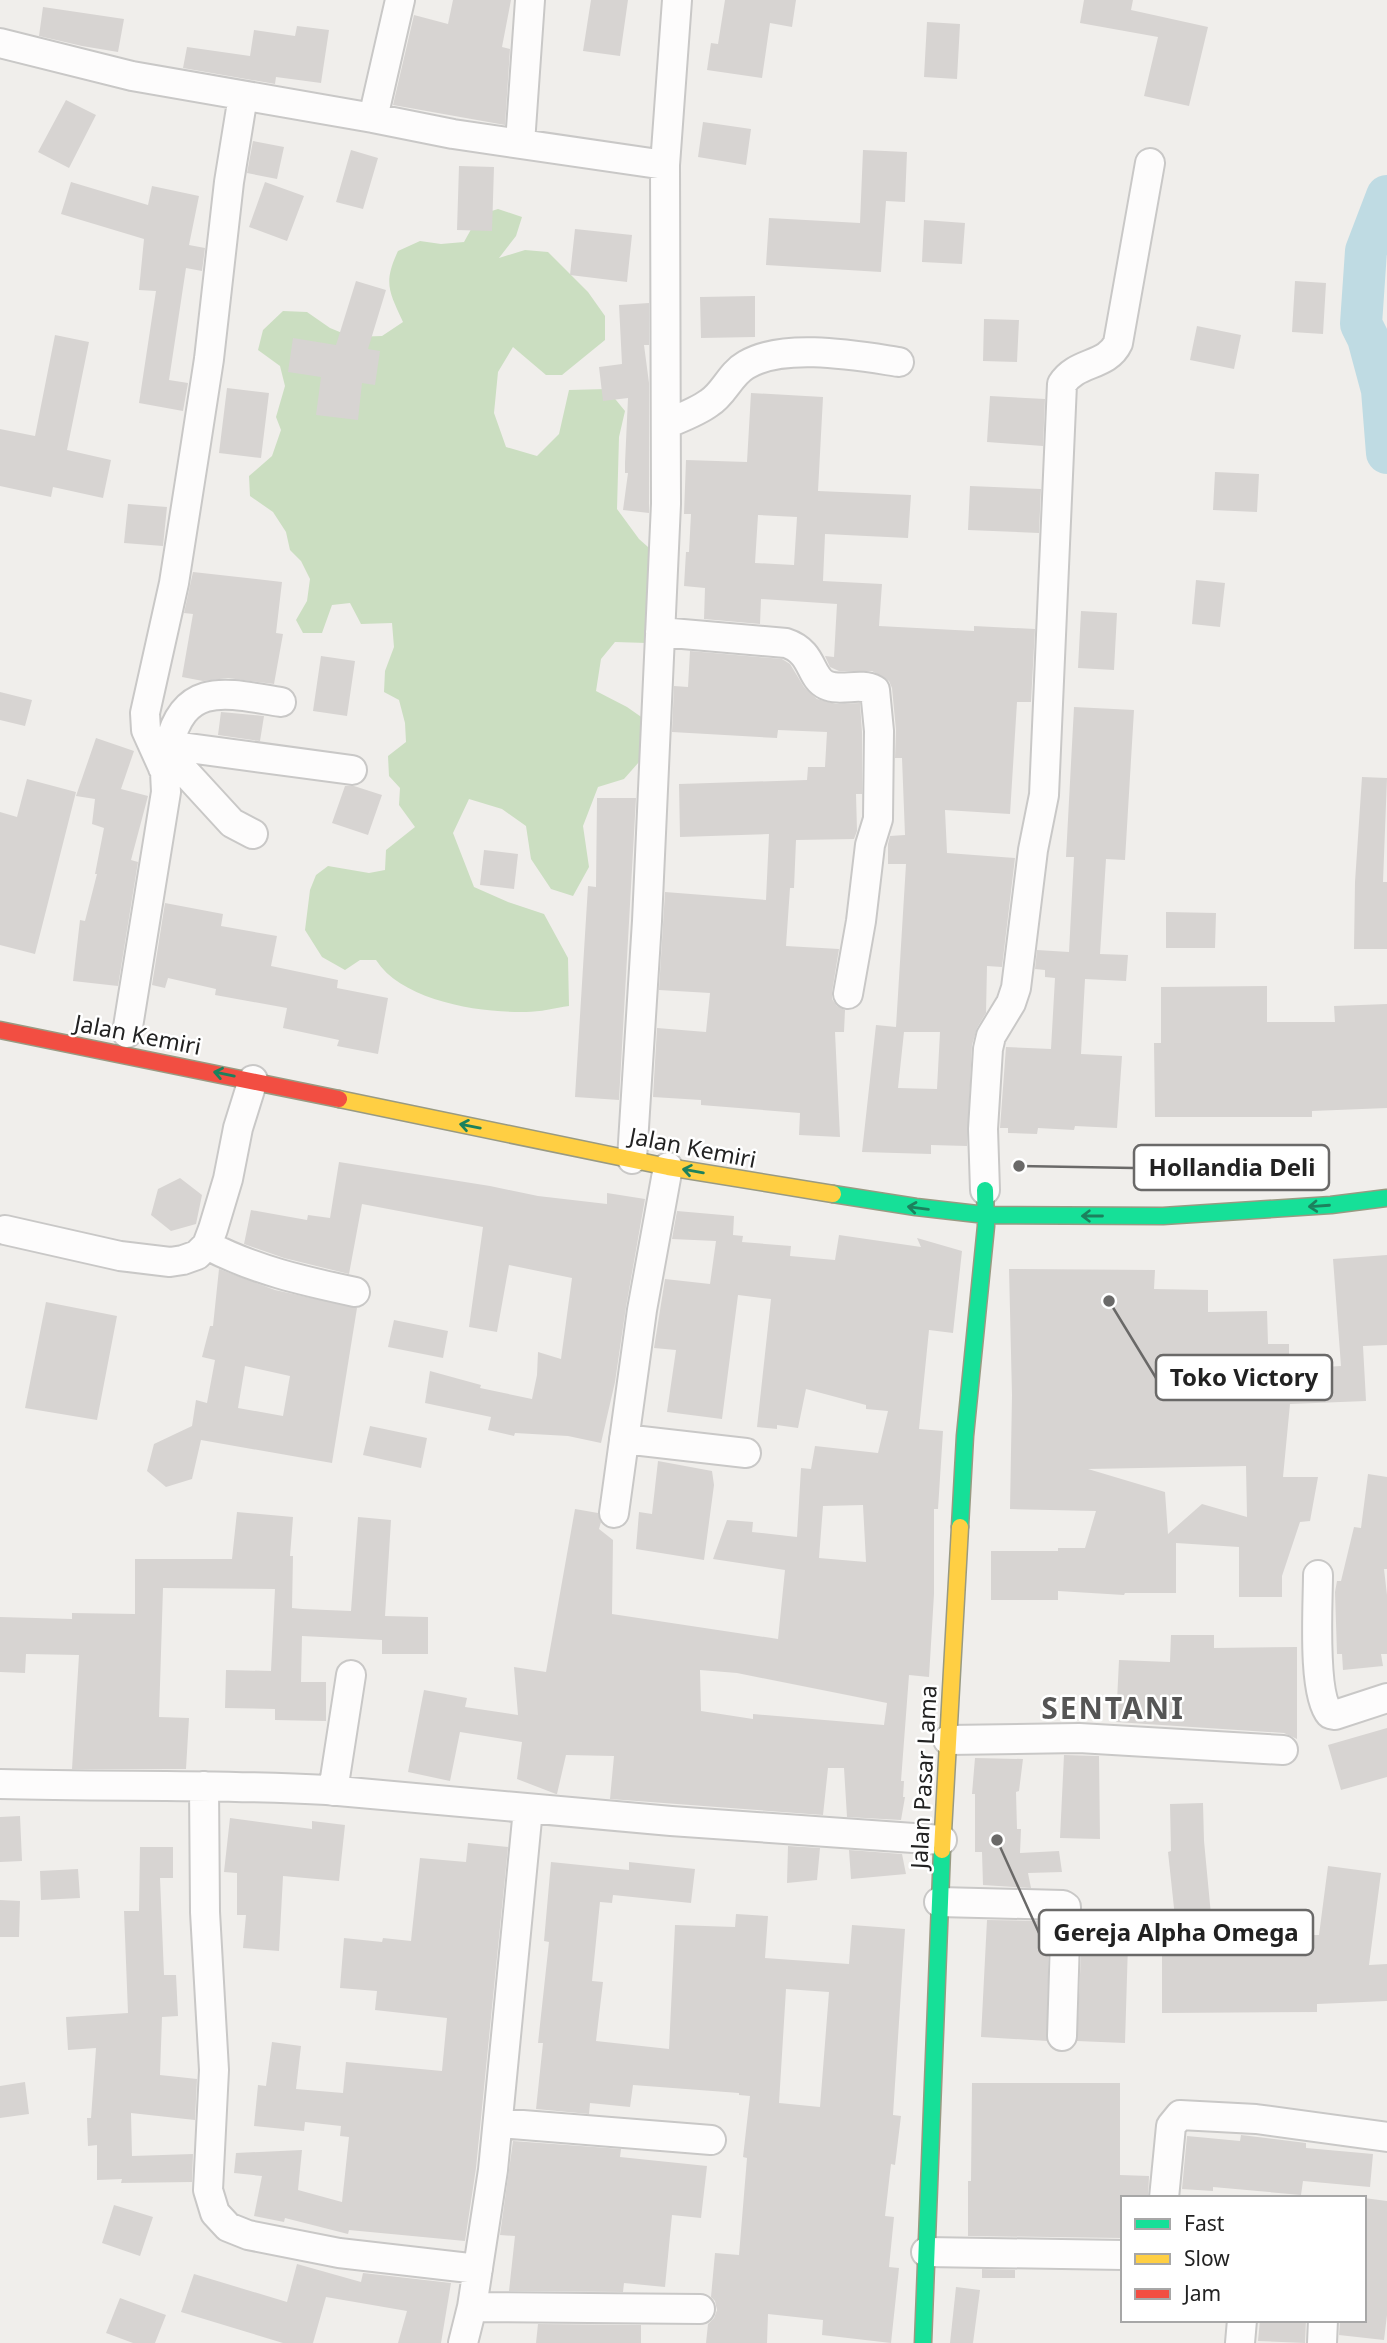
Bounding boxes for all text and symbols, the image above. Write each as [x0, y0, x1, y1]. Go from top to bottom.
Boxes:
street label: Jalan Kemiri [70, 1006, 204, 1062]
one-way arrow [213, 1067, 236, 1081]
one-way arrow [459, 1119, 482, 1133]
street label: Jalan Kemiri [625, 1119, 759, 1175]
callout: Hollandia Deli [1134, 1145, 1329, 1190]
text: Hollandia Deli [1149, 1150, 1315, 1183]
one-way arrow [683, 1164, 705, 1177]
one-way arrow [1308, 1200, 1331, 1213]
one-way arrow [907, 1201, 930, 1214]
one-way arrow [1081, 1209, 1104, 1223]
callout: Toko Victory [1156, 1355, 1332, 1400]
text: Toko Victory [1170, 1360, 1318, 1393]
street label: Jalan Pasar Lama [902, 1684, 944, 1872]
district label: SENTANI [1041, 1687, 1185, 1728]
callout: Gereja Alpha Omega [1039, 1910, 1313, 1955]
text: Gereja Alpha Omega [1053, 1915, 1299, 1948]
legend [1121, 2196, 1366, 2322]
text: Fast [1184, 2209, 1225, 2237]
text: Slow [1184, 2244, 1230, 2272]
text: Jam [1182, 2279, 1221, 2307]

